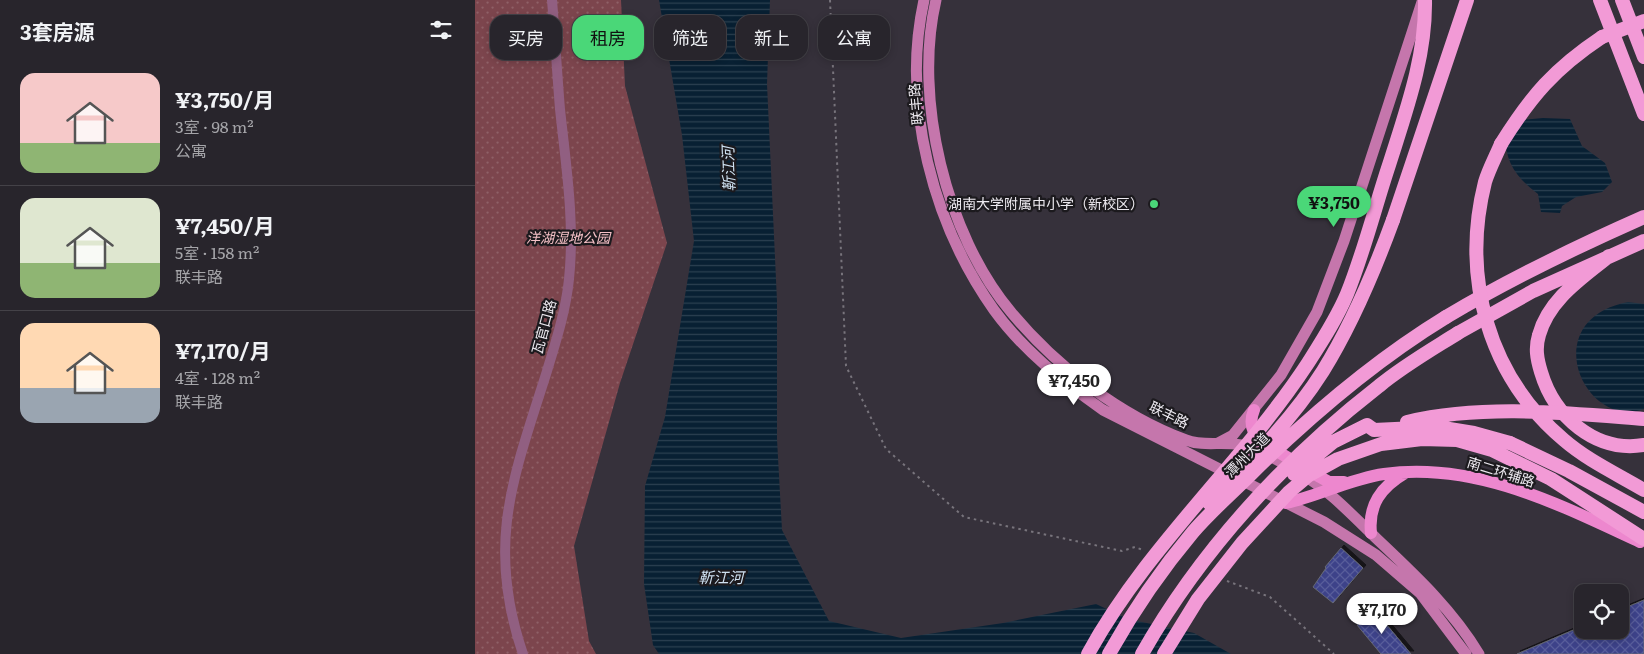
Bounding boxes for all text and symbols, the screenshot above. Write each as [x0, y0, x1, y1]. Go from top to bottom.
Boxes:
text: 3套房源 [20, 15, 95, 46]
chip: 买房 [490, 15, 562, 60]
chip: 租房 [572, 15, 644, 60]
chip: 筛选 [654, 15, 726, 60]
chip: 新上 [736, 15, 808, 60]
chip: 公寓 [818, 15, 890, 60]
icon: filters [427, 16, 455, 44]
street label: 联丰路 [903, 82, 927, 126]
text: ¥3,750/月 [175, 83, 274, 114]
icon: home [60, 93, 120, 153]
text: 3室 · 98 m² [175, 114, 254, 138]
text: 公寓 [175, 138, 207, 162]
water label: 靳江河 [715, 143, 740, 192]
pin: ¥3,750 [1293, 186, 1375, 228]
text: ¥3,750 [1308, 190, 1360, 214]
place label: 湖南大学附属中小学（新校区） [948, 193, 1144, 213]
marker: 湖南大学附属中小学（新校区） [1148, 198, 1160, 210]
text: ¥7,450/月 [175, 209, 274, 240]
icon: home [60, 218, 120, 278]
park label: 洋湖湿地公园 [526, 227, 612, 247]
text: 5室 · 158 m² [175, 240, 259, 264]
text: 联丰路 [175, 264, 223, 288]
street label: 瓦官口路 [526, 297, 560, 356]
text: ¥7,170/月 [175, 334, 270, 365]
icon: home [60, 343, 120, 403]
pin: ¥7,450 [1033, 364, 1115, 406]
text: 4室 · 128 m² [175, 365, 260, 389]
text: ¥7,450 [1048, 368, 1100, 392]
text: 联丰路 [175, 389, 223, 413]
street label: 联丰路 [1146, 396, 1193, 432]
street label: 潭州大道 [1219, 427, 1273, 481]
street label: 南二环辅路 [1465, 451, 1538, 491]
water label: 靳江河 [698, 565, 746, 588]
map controls [1574, 584, 1629, 639]
button: locate [1574, 584, 1629, 639]
pin: ¥7,170 [1341, 592, 1423, 635]
text: ¥7,170 [1358, 597, 1406, 621]

